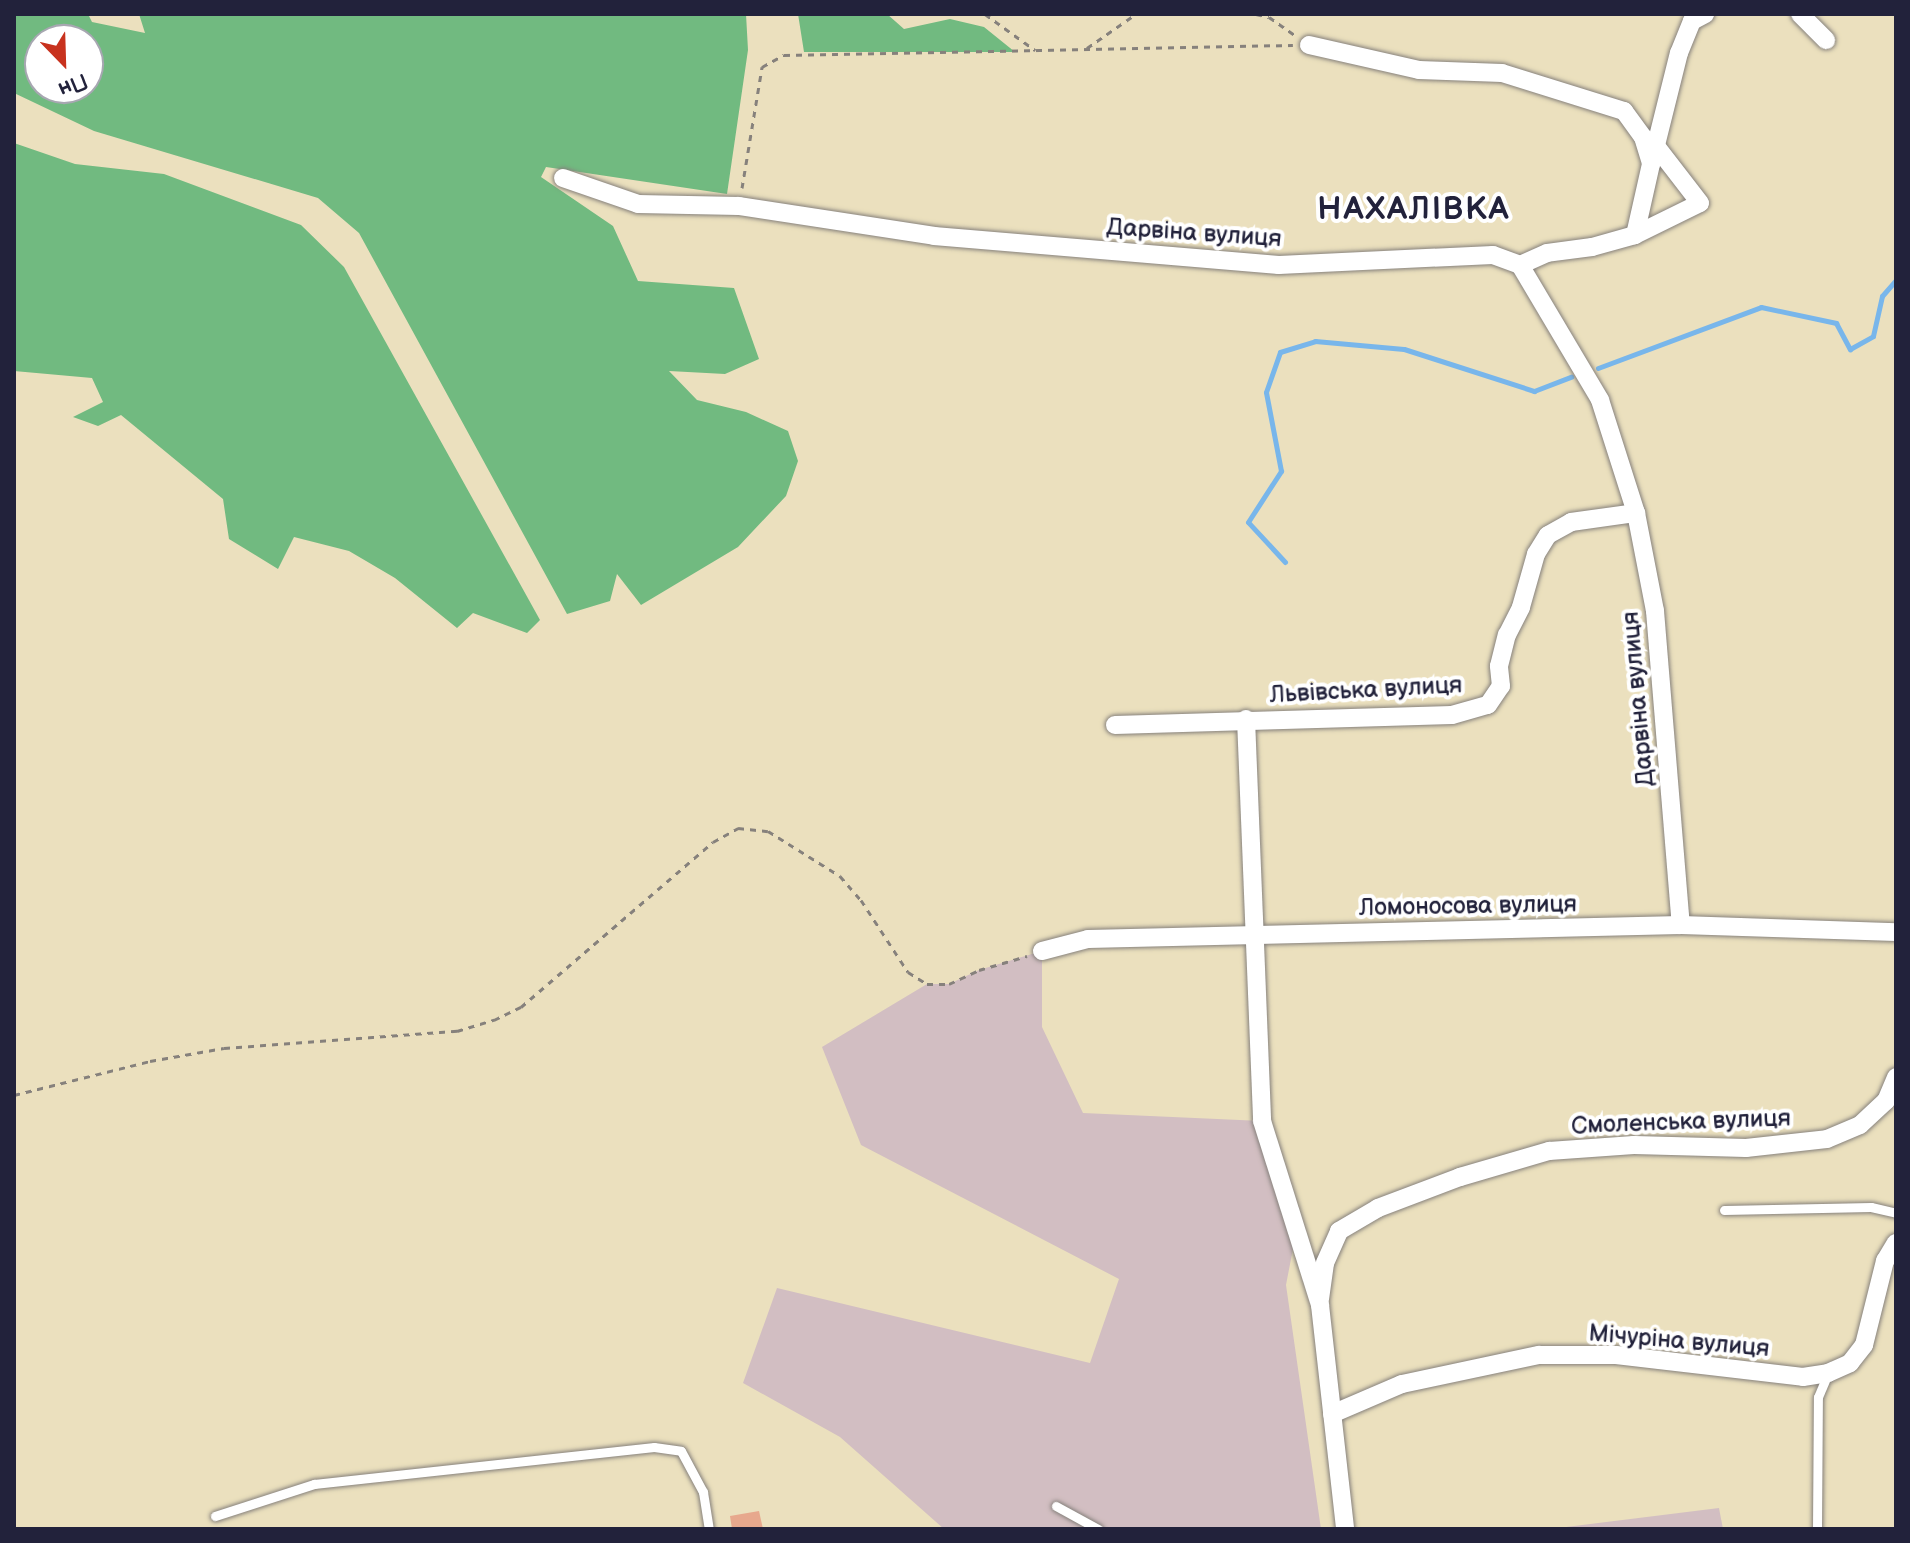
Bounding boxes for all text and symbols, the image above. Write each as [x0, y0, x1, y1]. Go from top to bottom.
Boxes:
north arrow [24, 24, 104, 104]
text: Пн [54, 67, 92, 103]
district label: НАХАЛІВКА [1317, 191, 1511, 229]
street label: Дарвіна вулиця [1105, 213, 1283, 253]
street label: Дарвіна вулиця [1616, 610, 1660, 788]
street label: Львівська вулиця [1269, 671, 1463, 709]
street label: Ломоносова вулиця [1359, 890, 1577, 922]
street label: Смоленська вулиця [1571, 1104, 1791, 1140]
street label: Мічуріна вулиця [1587, 1319, 1771, 1363]

